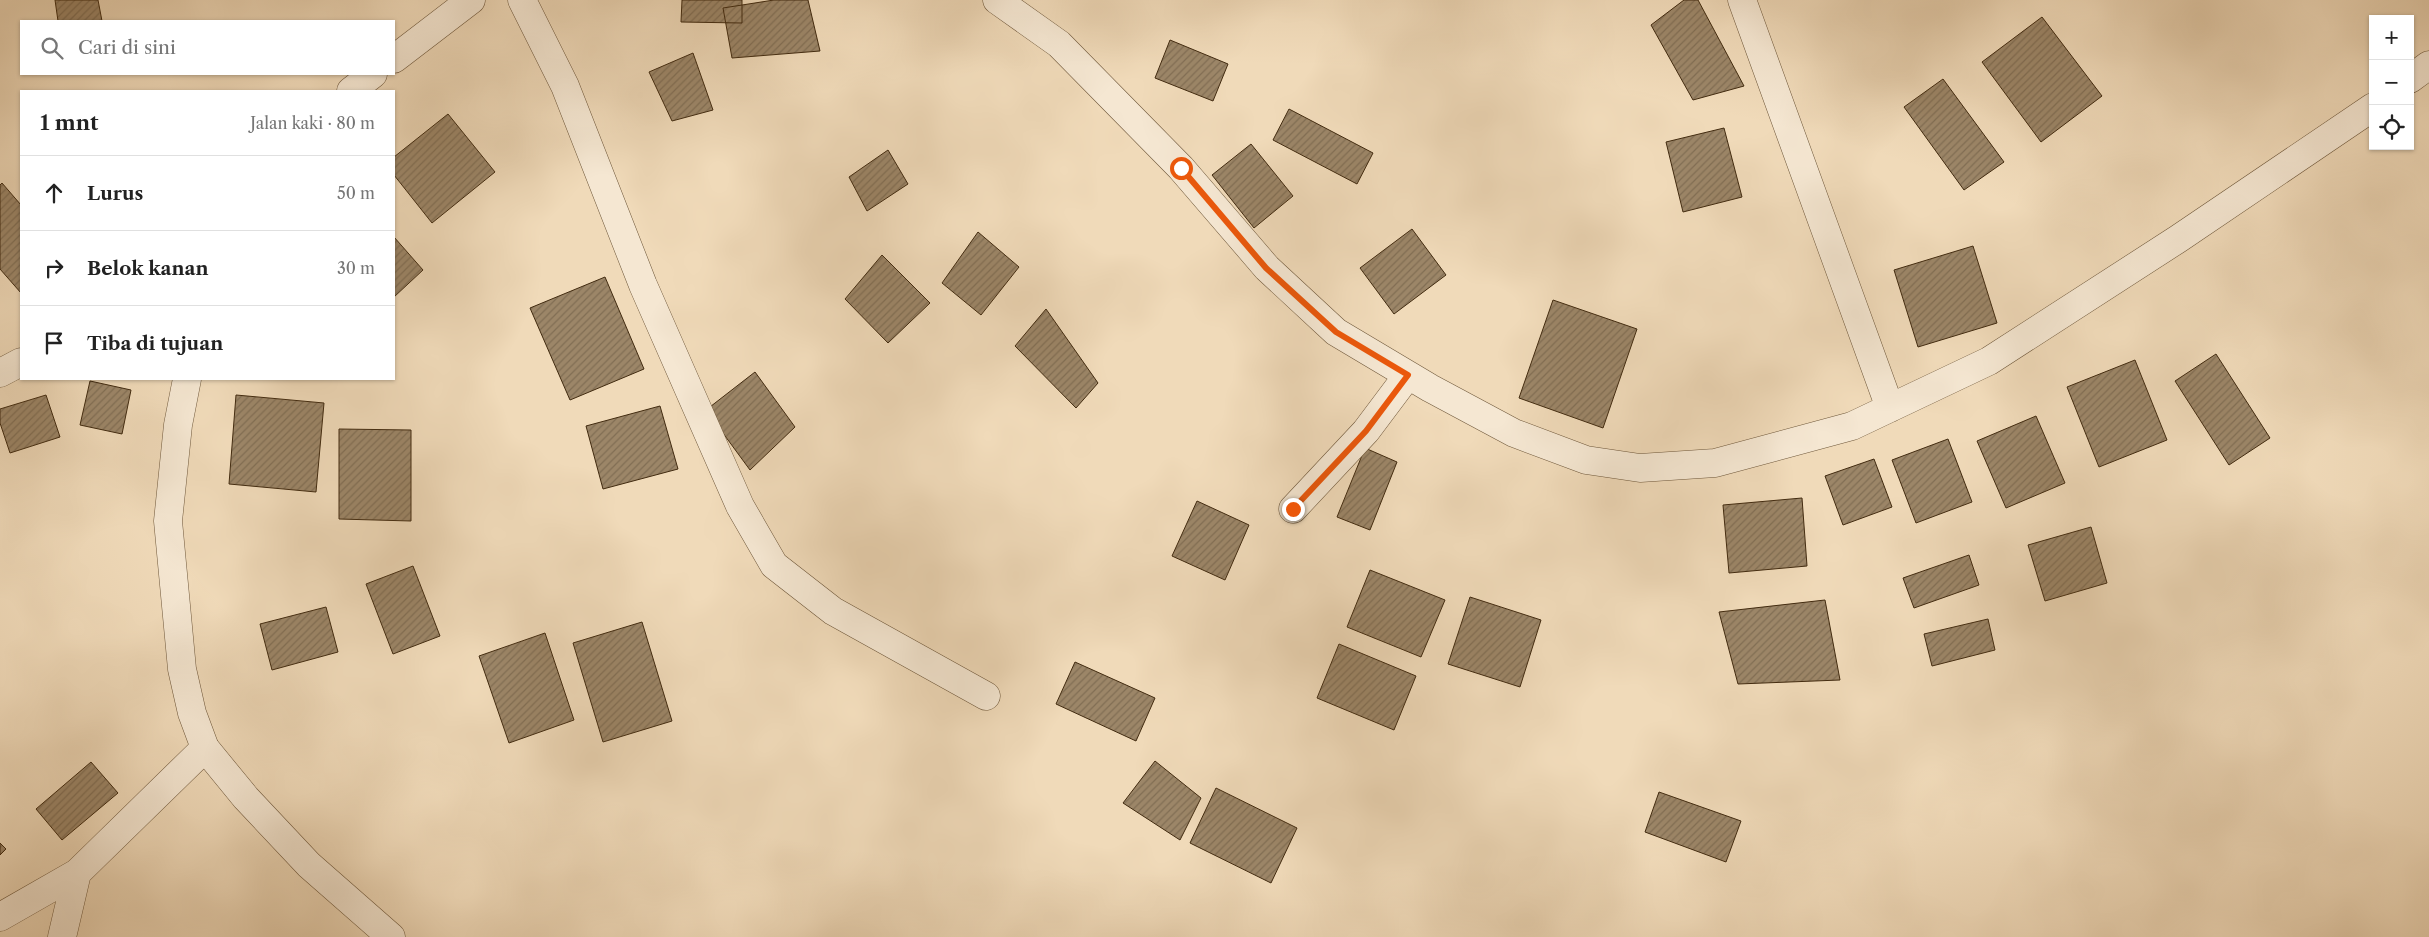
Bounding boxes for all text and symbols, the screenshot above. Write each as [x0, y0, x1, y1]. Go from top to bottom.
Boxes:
map controls [2369, 15, 2414, 150]
button: + [2369, 15, 2414, 60]
search box [20, 20, 395, 75]
icon: search [38, 34, 66, 62]
text: Cari di sini [78, 36, 176, 59]
button: − [2369, 60, 2414, 105]
button: locate [2369, 105, 2414, 150]
text: 1 mnt [40, 110, 98, 135]
text: Jalan kaki · 80 m [250, 113, 375, 133]
route start [1170, 157, 1193, 180]
icon: ahead [40, 179, 68, 207]
text: Lurus [87, 182, 143, 205]
text: 50 m [337, 183, 375, 203]
icon: right [40, 254, 68, 282]
text: Belok kanan [87, 257, 209, 280]
text: 30 m [337, 258, 375, 278]
icon: arrive [40, 329, 68, 357]
text: Tiba di tujuan [87, 332, 223, 355]
route end [1282, 498, 1305, 521]

